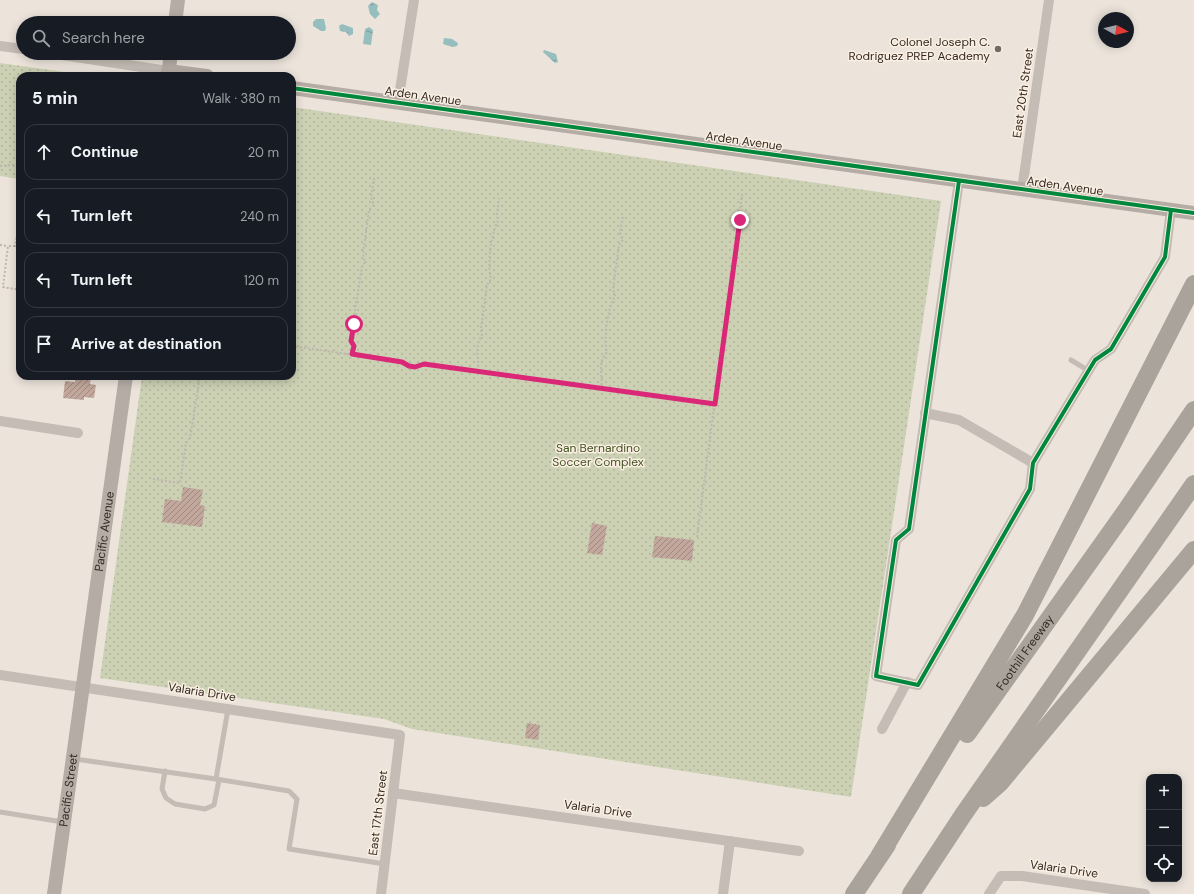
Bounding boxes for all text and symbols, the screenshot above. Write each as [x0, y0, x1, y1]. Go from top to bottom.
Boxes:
north arrow [1098, 12, 1134, 48]
search box [16, 16, 296, 60]
icon: search [30, 27, 52, 49]
text: Search here [62, 28, 145, 48]
place label: Colonel Joseph C. Rodriguez PREP Academy [849, 34, 990, 64]
marker: Colonel Joseph C. Rodriguez PREP Academy [993, 44, 1003, 54]
street label: East 20th Street [1009, 47, 1037, 139]
street label: Arden Avenue [384, 83, 463, 109]
text: 5 min [32, 87, 78, 109]
text: Walk · 380 m [203, 90, 280, 107]
street label: Arden Avenue [705, 128, 784, 154]
icon: ahead [33, 141, 55, 163]
text: Continue [71, 142, 139, 162]
text: 20 m [248, 144, 279, 161]
street label: Arden Avenue [1026, 173, 1105, 199]
icon: left [33, 205, 55, 227]
text: Turn left [71, 206, 132, 226]
text: 240 m [240, 208, 279, 225]
route end [731, 211, 749, 229]
icon: left [33, 269, 55, 291]
text: Turn left [71, 270, 132, 290]
text: 120 m [244, 272, 279, 289]
route start [345, 315, 363, 333]
icon: arrive [33, 333, 55, 355]
text: Arrive at destination [71, 334, 222, 354]
park label: San Bernardino Soccer Complex [552, 440, 644, 470]
street label: Pacific Avenue [91, 490, 118, 573]
street label: Foothill Freeway [993, 611, 1058, 694]
street label: Valaria Drive [167, 679, 237, 705]
street label: Pacific Street [55, 752, 82, 828]
street label: East 17th Street [365, 769, 391, 857]
map controls [1146, 774, 1182, 882]
button: + [1146, 774, 1182, 810]
street label: Valaria Drive [563, 796, 633, 822]
button: − [1146, 810, 1182, 846]
button: locate [1146, 846, 1182, 882]
street label: Valaria Drive [1029, 856, 1099, 882]

